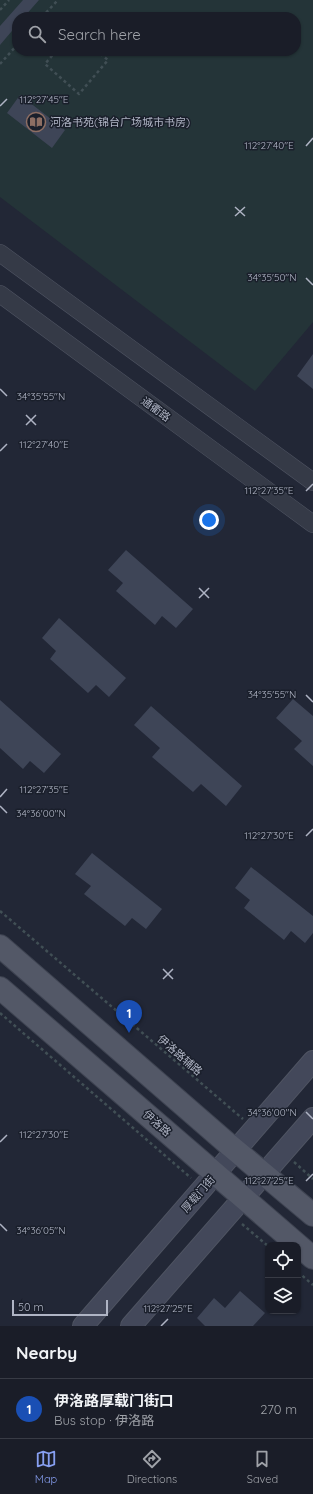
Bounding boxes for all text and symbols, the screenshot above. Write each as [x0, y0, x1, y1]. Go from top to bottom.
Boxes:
search box [12, 12, 301, 56]
icon: search [26, 23, 48, 45]
text: Search here [58, 25, 141, 44]
text: 112°27'45"E [20, 93, 69, 106]
library icon: 河洛书苑(锦台广场城市书房) [25, 111, 47, 133]
place label: 河洛书苑(锦台广场城市书房) [50, 115, 190, 129]
text: 112°27'40"E [244, 139, 294, 152]
text: 34°35'50"N [248, 271, 296, 284]
text: 34°35'55"N [17, 390, 65, 403]
street label: 通衢路 [139, 394, 173, 424]
text: 112°27'40"E [19, 438, 69, 451]
text: 112°27'35"E [245, 484, 294, 497]
your location [199, 510, 219, 530]
text: 34°35'55"N [248, 688, 296, 701]
text: 112°27'35"E [20, 783, 69, 796]
text: 34°36'00"N [16, 807, 66, 820]
text: 112°27'30"E [244, 829, 294, 842]
pin: 1 [116, 1000, 142, 1033]
street label: 伊洛路辅路 [155, 1032, 205, 1078]
text: 34°36'00"N [247, 1106, 297, 1119]
street label: 伊洛路 [140, 1107, 174, 1139]
text: 112°27'30"E [19, 1128, 69, 1141]
street label: 厚载门街 [178, 1173, 218, 1215]
text: 112°27'25"E [244, 1174, 294, 1187]
text: 34°36'05"N [17, 1224, 65, 1237]
map controls [265, 1242, 301, 1314]
button: locate [265, 1242, 301, 1278]
button: layers [265, 1278, 301, 1314]
scale bar [12, 1298, 108, 1317]
text: 50 m [18, 1300, 44, 1314]
text: 112°27'25"E [143, 1302, 193, 1315]
text: Nearby [16, 1342, 77, 1363]
text: 伊洛路厚载门街口 [54, 1391, 174, 1410]
text: 1 [26, 1401, 32, 1417]
text: 270 m [260, 1401, 297, 1417]
text: Bus stop · 伊洛路 [54, 1412, 154, 1428]
tab: Map [35, 1448, 57, 1486]
tab: Directions [127, 1448, 177, 1486]
tab: Saved [247, 1448, 278, 1486]

